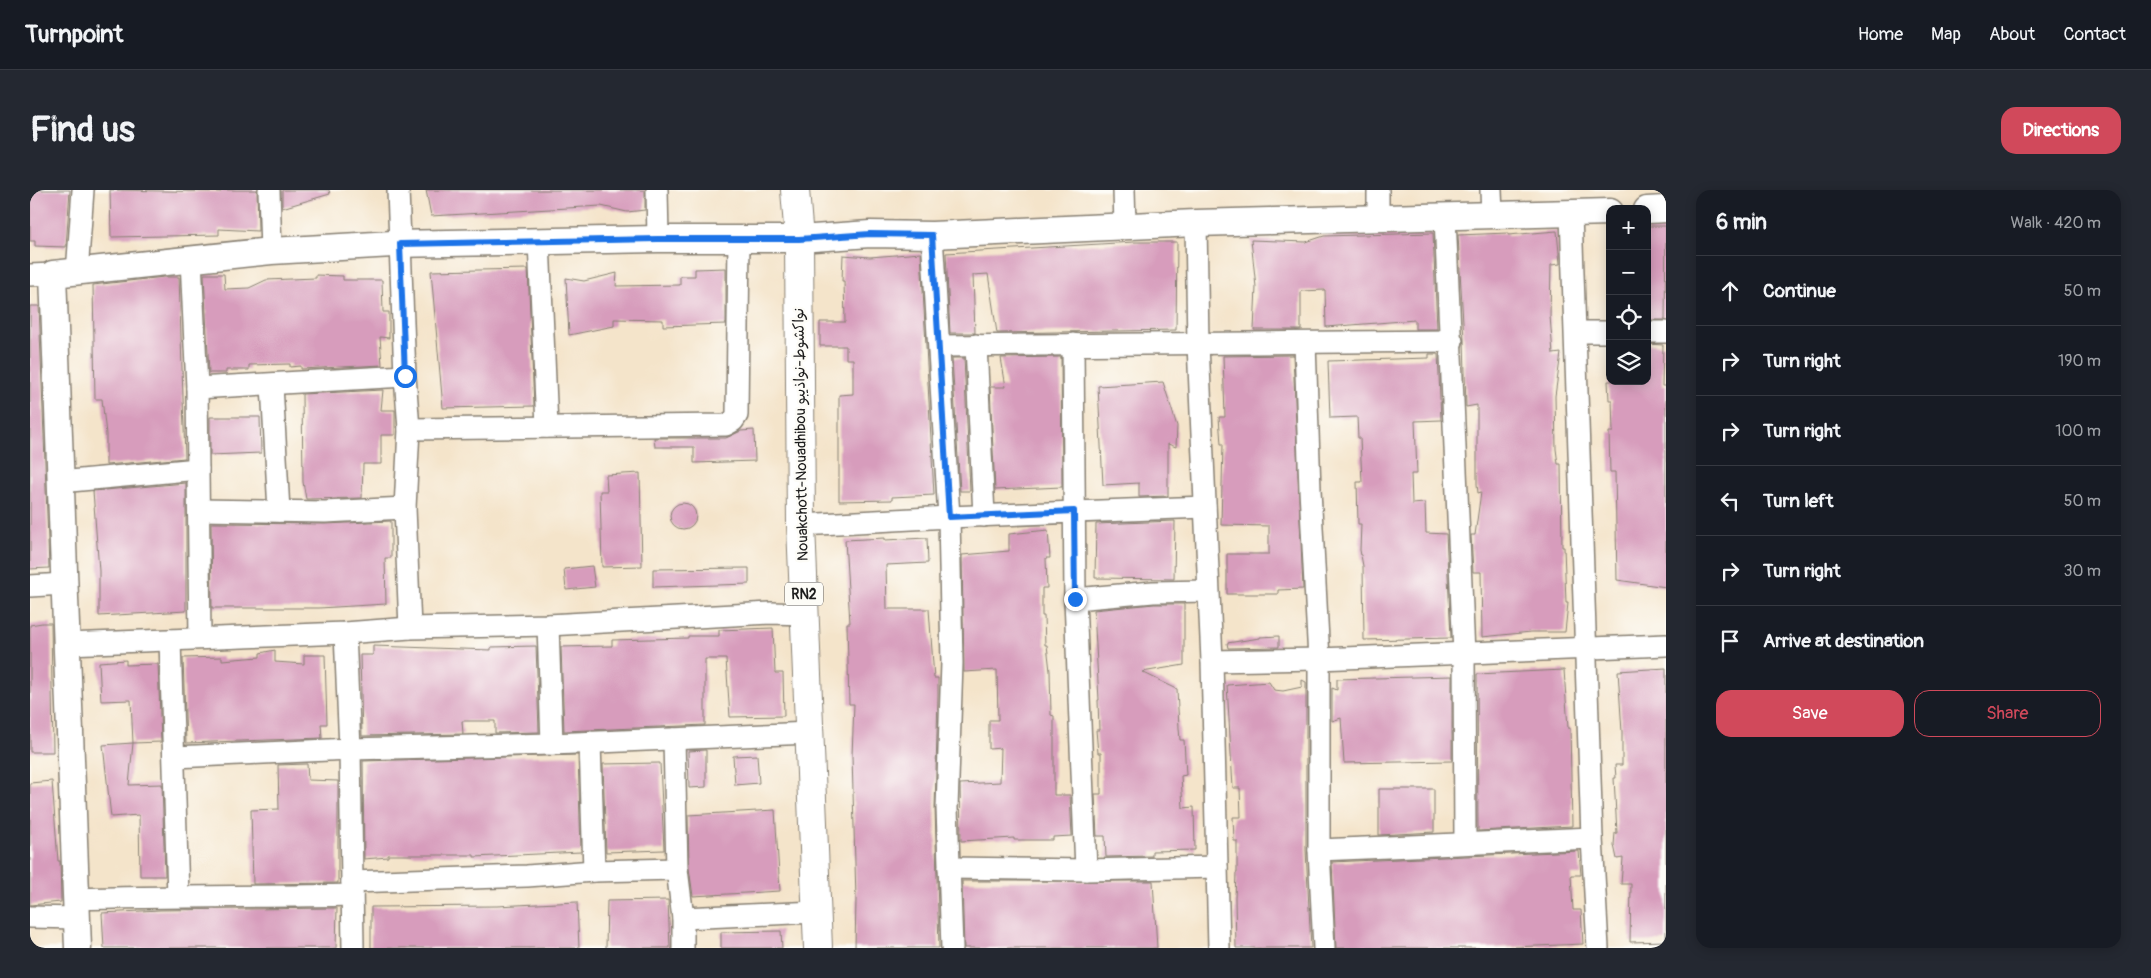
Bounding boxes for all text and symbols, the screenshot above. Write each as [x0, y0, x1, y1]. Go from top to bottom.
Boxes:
text: Turnpoint [25, 20, 123, 49]
text: Home [1858, 23, 1903, 46]
text: Map [1931, 23, 1961, 46]
text: About [1989, 23, 2035, 46]
text: Contact [2063, 23, 2126, 46]
button: Directions [2001, 107, 2121, 154]
text: Find us [30, 108, 135, 152]
map controls [1606, 205, 1651, 385]
button: + [1606, 205, 1651, 250]
text: 6 min [1716, 209, 1767, 236]
text: Walk · 420 m [2010, 213, 2101, 233]
button: − [1606, 250, 1651, 295]
icon: ahead [1716, 277, 1744, 305]
text: Continue [1763, 279, 1836, 303]
text: 50 m [2064, 281, 2101, 301]
button: locate [1606, 295, 1651, 340]
street label: Nouakchott-Nouadhibou نواكشوط-نواذيبو [789, 307, 813, 561]
button: layers [1606, 340, 1651, 385]
icon: right [1716, 347, 1744, 375]
text: Turn right [1763, 349, 1841, 373]
text: 190 m [2058, 351, 2101, 371]
route start [394, 365, 417, 388]
icon: right [1716, 417, 1744, 445]
text: Turn right [1763, 419, 1841, 443]
text: 100 m [2055, 421, 2101, 441]
icon: left [1716, 487, 1744, 515]
text: Turn left [1763, 489, 1833, 513]
text: 50 m [2064, 491, 2101, 511]
icon: right [1716, 557, 1744, 585]
text: Turn right [1763, 559, 1841, 583]
text: 30 m [2063, 561, 2101, 581]
road number: RN2 [785, 582, 823, 606]
route end [1064, 588, 1087, 611]
icon: arrive [1716, 627, 1744, 655]
text: Arrive at destination [1763, 629, 1924, 653]
button: Save [1716, 690, 1904, 737]
button: Share [1914, 690, 2101, 737]

